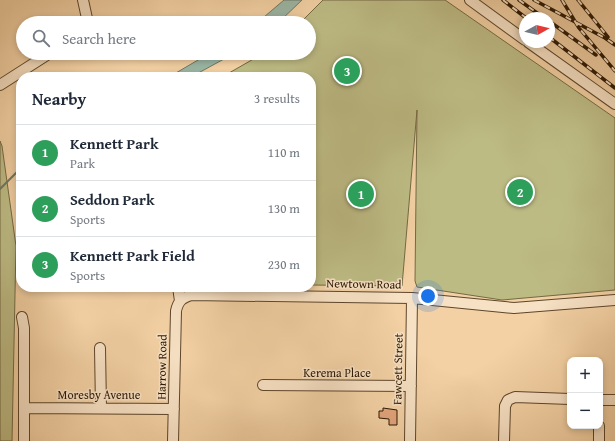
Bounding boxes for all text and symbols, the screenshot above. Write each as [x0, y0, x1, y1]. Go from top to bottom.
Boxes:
north arrow [519, 12, 555, 48]
search box [16, 16, 316, 60]
icon: search [30, 27, 52, 49]
text: Search here [62, 28, 136, 49]
pin: 3 [334, 56, 360, 86]
text: Nearby [32, 86, 86, 111]
text: 3 results [254, 89, 300, 108]
text: Kennett Park [70, 133, 158, 154]
text: 1 [42, 143, 48, 162]
text: 110 m [268, 143, 300, 162]
text: Park [70, 154, 95, 173]
pin: 2 [507, 177, 533, 207]
pin: 1 [348, 179, 374, 209]
text: Seddon Park [70, 189, 154, 210]
text: 2 [42, 199, 48, 218]
text: 130 m [268, 199, 300, 218]
text: Sports [70, 210, 105, 229]
text: Kennett Park Field [70, 245, 195, 266]
text: 3 [42, 255, 48, 274]
text: 230 m [268, 255, 300, 274]
text: Sports [70, 266, 105, 285]
street label: Newtown Road [326, 274, 402, 293]
your location [418, 286, 438, 306]
street label: Fawcett Street [388, 332, 407, 405]
street label: Harrow Road [152, 333, 171, 400]
map controls [567, 357, 603, 429]
button: + [567, 357, 603, 393]
street label: Kerema Place [303, 364, 371, 381]
street label: Moresby Avenue [58, 386, 141, 403]
button: − [567, 393, 603, 429]

